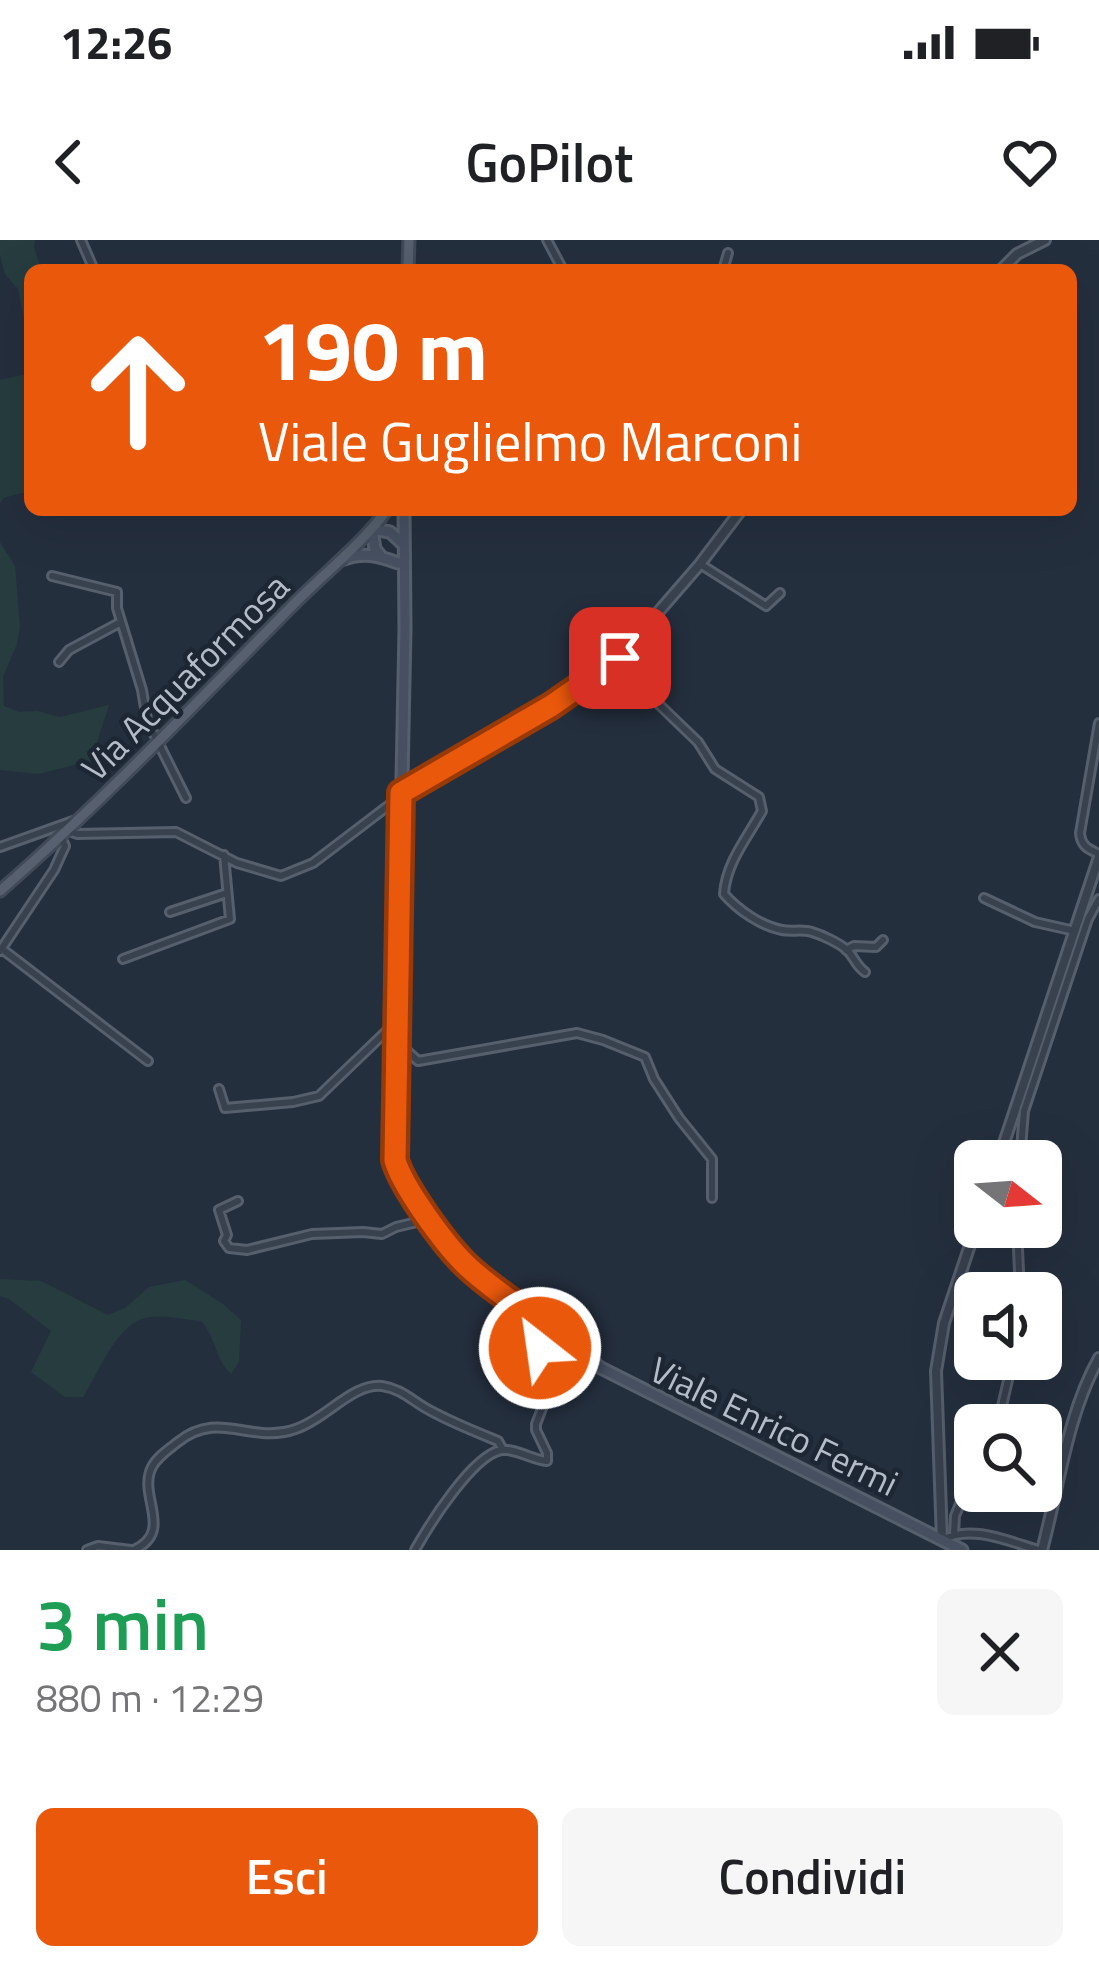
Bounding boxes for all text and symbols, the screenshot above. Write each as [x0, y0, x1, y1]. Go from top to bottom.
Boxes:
text: 12:26 [60, 8, 172, 76]
text: GoPilot [466, 121, 633, 203]
icon: back [36, 129, 102, 195]
icon: heart [997, 129, 1063, 195]
text: 190 m [258, 285, 488, 413]
icon: ahead [60, 312, 216, 468]
text: Viale Guglielmo Marconi [258, 400, 802, 482]
street label: Via Acquaformosa [68, 560, 301, 793]
pin [569, 607, 671, 709]
icon: arrive [587, 625, 653, 691]
north arrow [954, 1140, 1062, 1248]
map controls [954, 1140, 1062, 1512]
button: sound [954, 1272, 1062, 1380]
position arrow [477, 1285, 603, 1411]
street label: Viale Enrico Fermi [641, 1342, 908, 1509]
button: search [954, 1404, 1062, 1512]
text: 3 min [36, 1568, 209, 1678]
button: close [937, 1589, 1063, 1715]
text: 880 m · 12:29 [36, 1668, 264, 1727]
button: Esci [36, 1808, 538, 1946]
button: Condividi [562, 1808, 1063, 1946]

